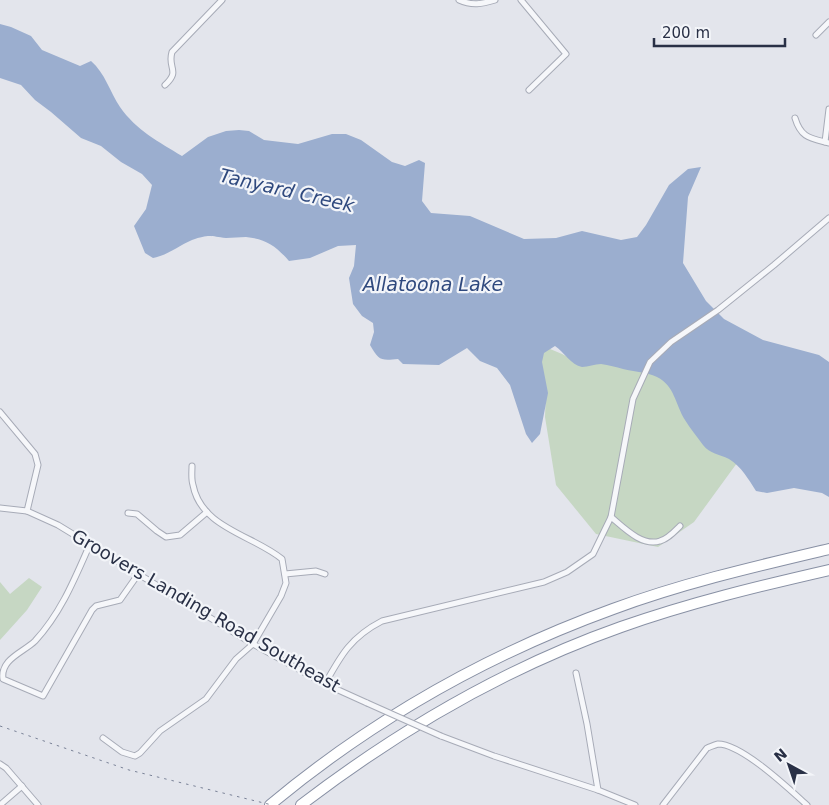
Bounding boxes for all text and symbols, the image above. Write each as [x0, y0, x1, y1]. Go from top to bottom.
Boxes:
scale bar [654, 15, 785, 47]
text: 200 m [662, 24, 710, 42]
water label: Tanyard Creek [218, 164, 357, 216]
water label: Allatoona Lake [361, 273, 503, 295]
street label: Groovers Landing Road Southeast [68, 525, 344, 696]
north arrow [764, 740, 814, 790]
text: N [771, 745, 790, 765]

